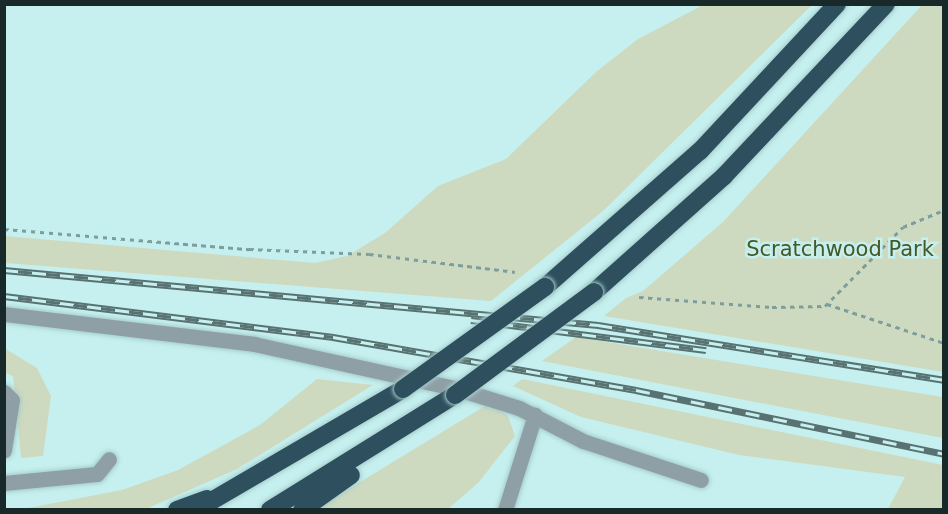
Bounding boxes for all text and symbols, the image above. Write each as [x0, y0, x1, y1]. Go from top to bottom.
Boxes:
park label: Scratchwood Park [746, 236, 934, 262]

